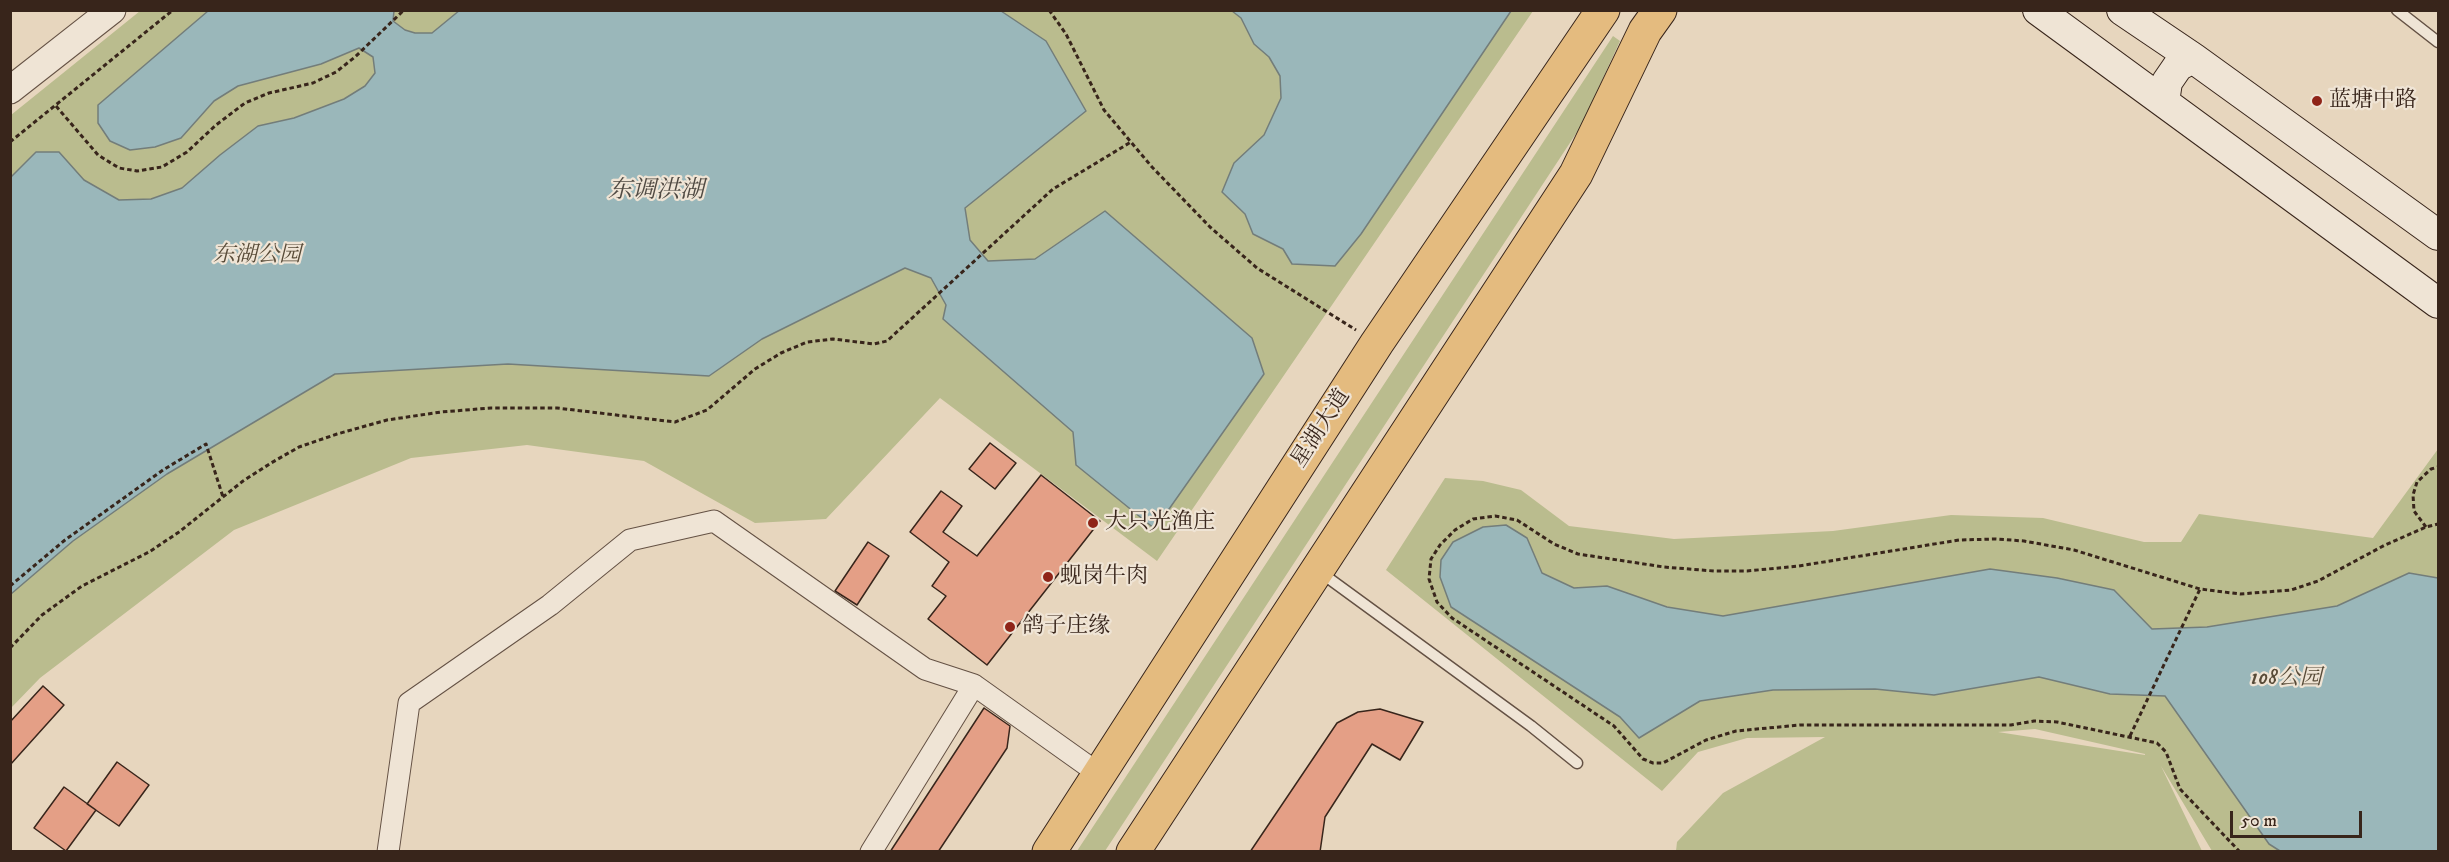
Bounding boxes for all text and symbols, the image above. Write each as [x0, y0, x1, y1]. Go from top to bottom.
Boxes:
place label: 蓝塘中路 [2329, 88, 2417, 114]
marker: 蓝塘中路 [2310, 94, 2324, 108]
water label: 东调洪湖 [608, 178, 704, 206]
park label: 东湖公园 [213, 243, 301, 269]
street label: 星湖大道 [1287, 385, 1357, 473]
place label: 大只光渔庄 [1105, 510, 1215, 536]
marker: 大只光渔庄 [1086, 516, 1100, 530]
place label: 蚬岗牛肉 [1060, 564, 1148, 590]
marker: 蚬岗牛肉 [1041, 570, 1055, 584]
place label: 鸽子庄缘 [1022, 614, 1110, 640]
marker: 鸽子庄缘 [1003, 620, 1017, 634]
park label: 108公园 [2250, 666, 2322, 692]
scale bar [2233, 799, 2365, 837]
text: 50 m [2241, 810, 2277, 832]

